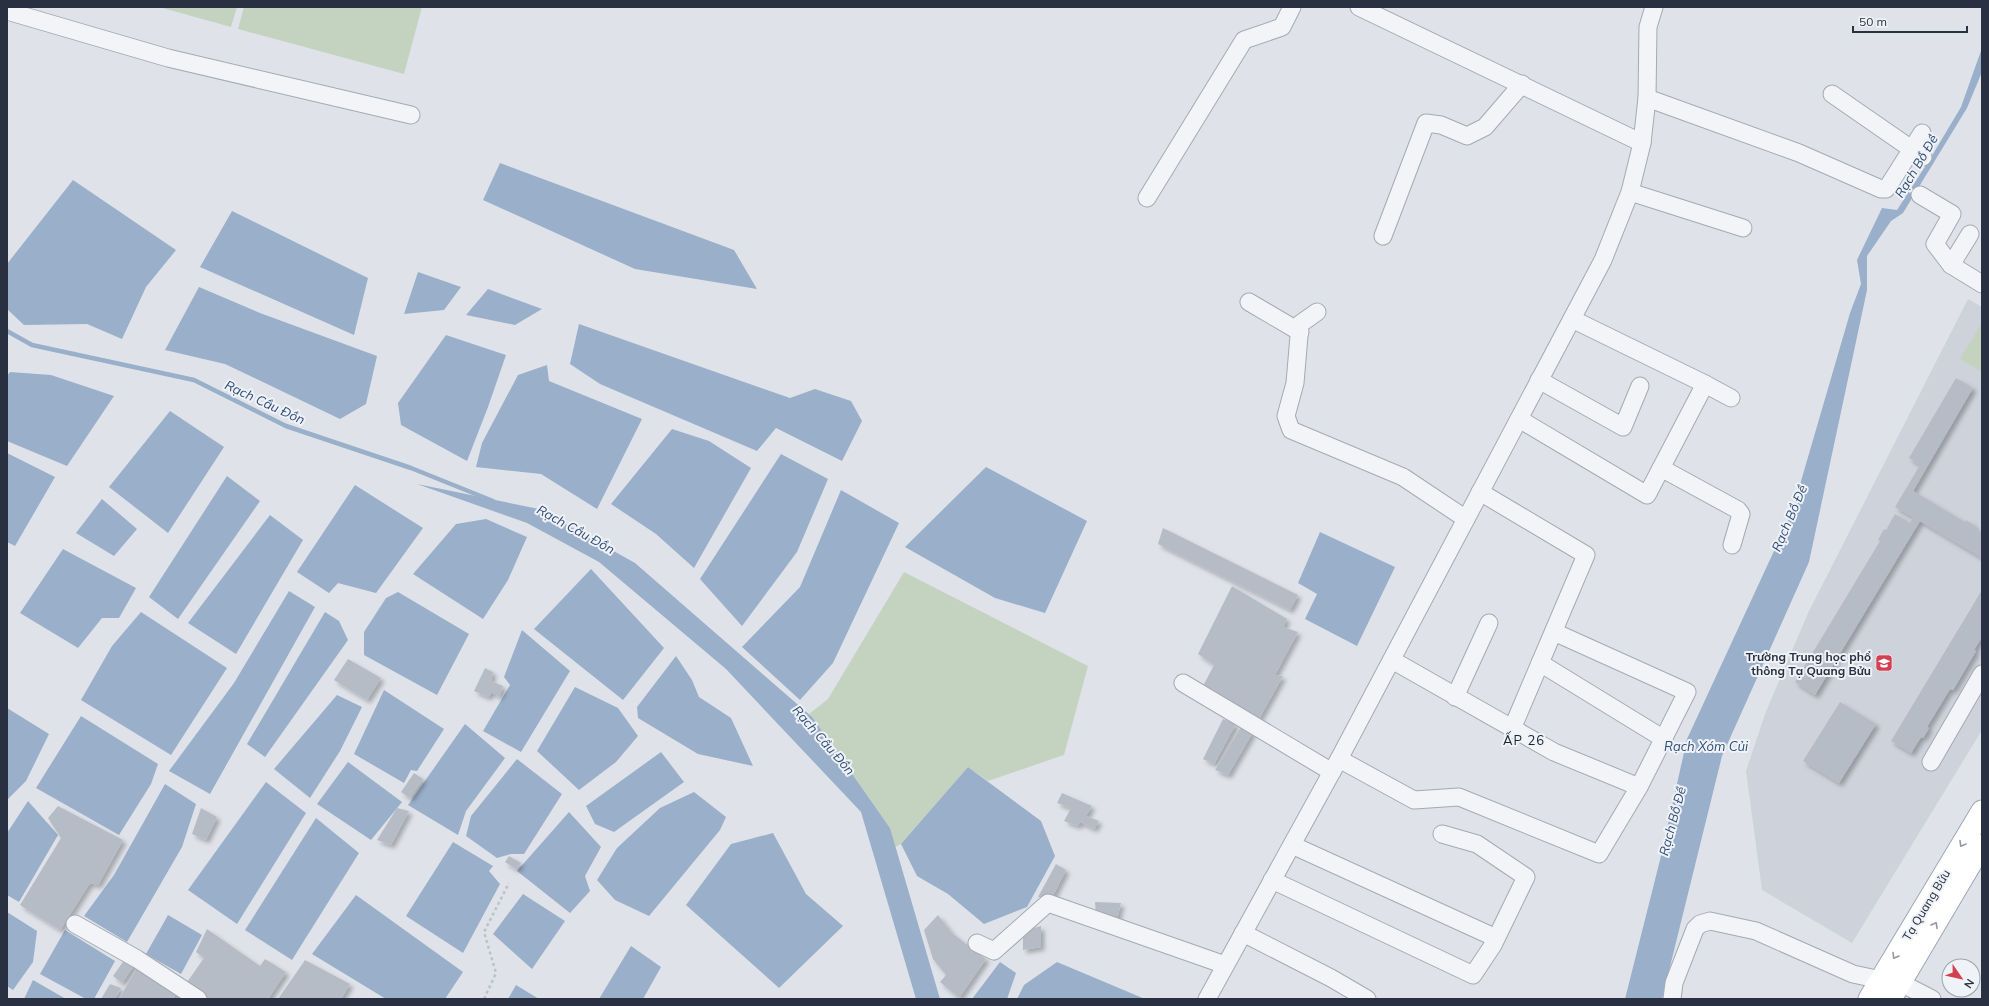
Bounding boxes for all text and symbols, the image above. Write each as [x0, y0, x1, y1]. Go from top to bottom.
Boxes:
scale bar [1853, 8, 1967, 34]
text: 50 m [1859, 14, 1887, 29]
water label: Rạch Bồ Đề [1891, 132, 1941, 200]
water label: Rạch Cầu Đồn [222, 376, 308, 428]
water label: Rạch Bồ Đề [1768, 482, 1810, 554]
water label: Rạch Cầu Đồn [534, 501, 618, 557]
place label: Trường Trung học phổ thông Tạ Quang Bửu [1746, 649, 1871, 678]
school or university icon: Trường Trung học phổ thông Tạ Quang Bửu [1874, 653, 1894, 673]
water label: Rạch Cầu Đồn [790, 702, 858, 778]
district label: ẤP 26 [1503, 731, 1545, 748]
water label: Rạch Xóm Củi [1664, 738, 1749, 754]
water label: Rạch Bồ Đề [1655, 785, 1689, 857]
one-way arrow [1959, 840, 1967, 847]
street label: Tạ Quang Bửu [1899, 867, 1953, 943]
one-way arrow [1931, 922, 1938, 929]
one-way arrow [1893, 952, 1900, 959]
north arrow [1941, 958, 1981, 998]
text: N [1961, 976, 1977, 991]

